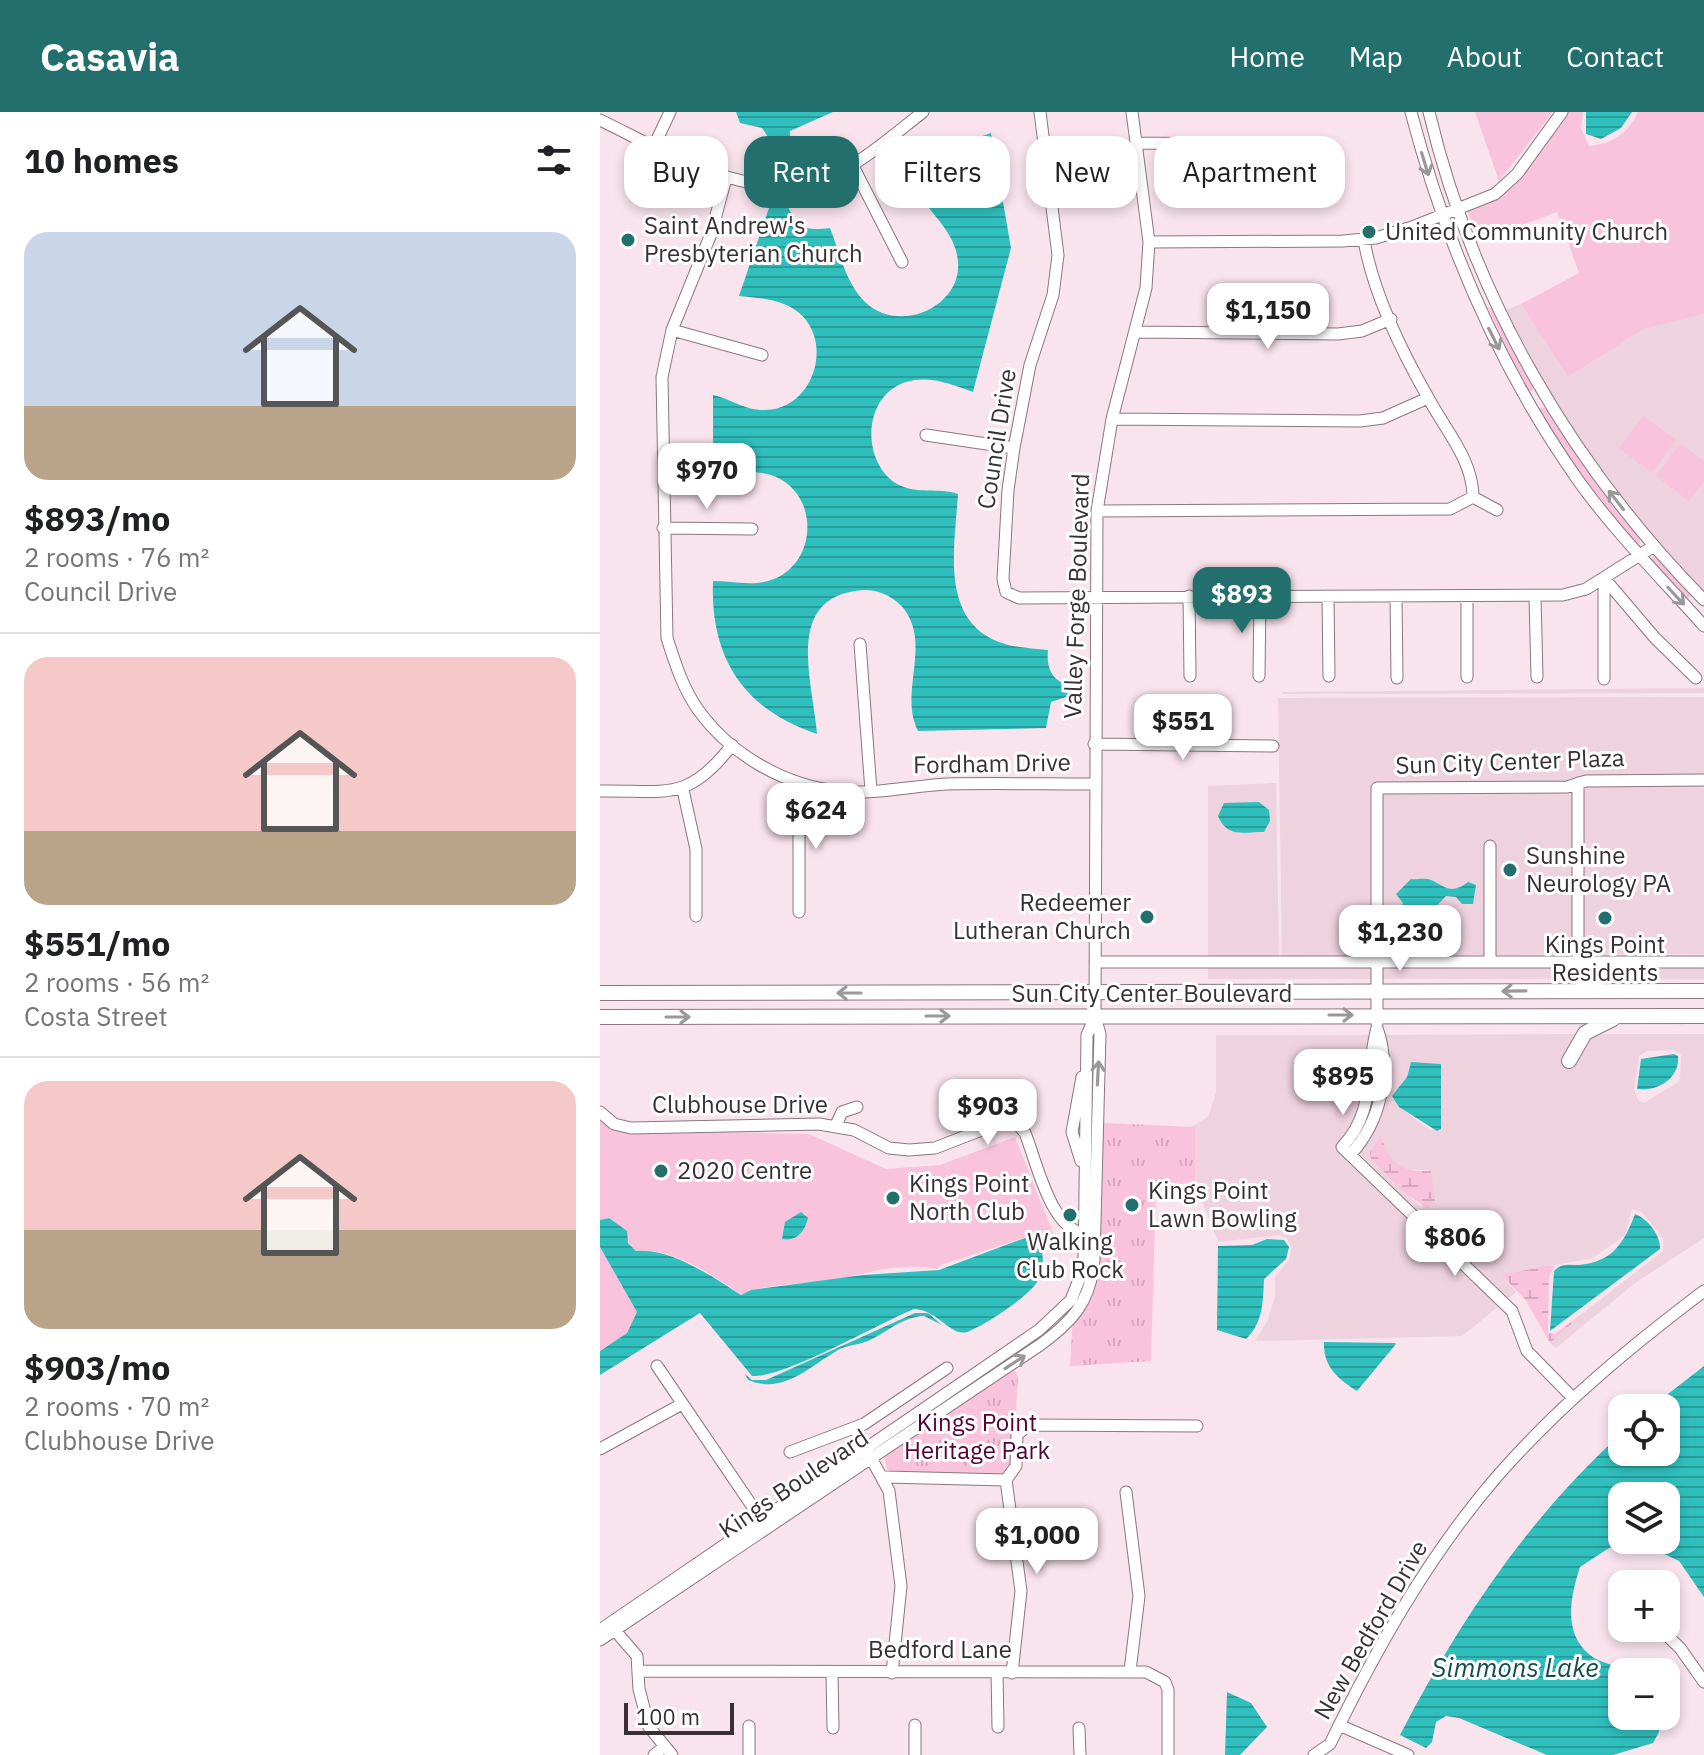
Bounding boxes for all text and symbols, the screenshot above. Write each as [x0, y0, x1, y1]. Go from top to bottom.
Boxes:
text: Casavia [40, 32, 180, 81]
text: Home [1229, 38, 1305, 75]
text: Map [1349, 38, 1403, 75]
text: About [1447, 38, 1522, 75]
text: Contact [1566, 38, 1664, 75]
chip: Buy [624, 136, 728, 208]
chip: Rent [744, 136, 859, 208]
chip: Filters [875, 136, 1010, 208]
chip: New [1026, 136, 1138, 208]
chip: Apartment [1154, 136, 1345, 208]
text: 10 homes [24, 138, 179, 182]
icon: filters [532, 138, 576, 182]
one-way arrow [1418, 151, 1433, 177]
place label: Saint Andrew's Presbyterian Church [644, 209, 863, 269]
place label: United Community Church [1385, 215, 1668, 247]
marker: United Community Church [1360, 223, 1378, 241]
marker: Saint Andrew's Presbyterian Church [619, 231, 637, 249]
pin: $1,150 [1203, 283, 1333, 351]
icon: home [228, 284, 372, 428]
text: $1,150 [1225, 292, 1311, 326]
one-way arrow [1486, 327, 1502, 351]
street label: Council Drive [969, 366, 1023, 511]
pin: $970 [660, 443, 754, 511]
text: $970 [676, 452, 738, 486]
street label: Valley Forge Boulevard [1056, 473, 1096, 719]
one-way arrow [1607, 489, 1624, 511]
text: $893/mo [24, 496, 171, 540]
text: 2 rooms · 76 m² [24, 540, 209, 574]
pin: $893 [1195, 567, 1289, 635]
text: Council Drive [24, 574, 177, 608]
text: $893 [1211, 576, 1273, 610]
one-way arrow [1666, 586, 1685, 606]
pin: $551 [1136, 694, 1230, 762]
text: $551 [1152, 703, 1214, 737]
icon: home [228, 709, 372, 853]
street label: Sun City Center Plaza [1395, 741, 1625, 781]
street label: Fordham Drive [913, 746, 1071, 780]
pin: $624 [769, 783, 863, 851]
text: $624 [785, 792, 847, 826]
place label: Sunshine Neurology PA [1526, 839, 1671, 899]
marker: Sunshine Neurology PA [1501, 861, 1519, 879]
place label: Redeemer Lutheran Church [953, 886, 1131, 946]
pin: $1,230 [1335, 905, 1465, 973]
marker: Redeemer Lutheran Church [1138, 908, 1156, 926]
marker: Kings Point Residents [1596, 909, 1614, 927]
text: $1,230 [1357, 914, 1443, 948]
text: $551/mo [24, 921, 171, 965]
place label: Kings Point Residents [1545, 928, 1665, 988]
text: 2 rooms · 56 m² [24, 965, 209, 999]
street label: Sun City Center Boulevard [1012, 977, 1292, 1009]
one-way arrow [1501, 983, 1528, 999]
one-way arrow [836, 985, 863, 1001]
text: Costa Street [24, 999, 168, 1033]
one-way arrow [1327, 1007, 1354, 1023]
one-way arrow [924, 1008, 951, 1024]
one-way arrow [664, 1009, 691, 1025]
pin: $895 [1296, 1049, 1390, 1117]
text: $895 [1312, 1058, 1374, 1092]
one-way arrow [1091, 1060, 1106, 1087]
pin: $903 [941, 1079, 1035, 1147]
street label: Clubhouse Drive [652, 1088, 828, 1120]
text: $903 [957, 1088, 1019, 1122]
icon: home [228, 1133, 372, 1277]
place label: 2020 Centre [677, 1154, 812, 1186]
marker: 2020 Centre [652, 1162, 670, 1180]
place label: Kings Point North Club [909, 1167, 1029, 1227]
place label: Kings Point Lawn Bowling [1148, 1174, 1297, 1234]
marker: Kings Point North Club [884, 1189, 902, 1207]
marker: Kings Point Lawn Bowling [1123, 1196, 1141, 1214]
marker: Walking Club Rock [1061, 1206, 1079, 1224]
pin: $806 [1408, 1210, 1502, 1278]
text: $806 [1424, 1219, 1486, 1253]
place label: Walking Club Rock [1016, 1225, 1124, 1285]
text: $903/mo [24, 1345, 171, 1389]
one-way arrow [1003, 1353, 1026, 1369]
text: 2 rooms · 70 m² [24, 1389, 209, 1423]
map controls [1608, 1394, 1680, 1730]
button: locate [1608, 1394, 1680, 1466]
park label: Kings Point Heritage Park [904, 1406, 1050, 1466]
street label: Kings Boulevard [712, 1421, 875, 1545]
text: Clubhouse Drive [24, 1423, 215, 1457]
button: layers [1608, 1482, 1680, 1554]
pin: $1,000 [972, 1508, 1102, 1576]
text: $1,000 [994, 1517, 1080, 1551]
street label: New Bedford Drive [1306, 1534, 1434, 1725]
button: + [1608, 1570, 1680, 1642]
street label: Bedford Lane [868, 1633, 1012, 1665]
water label: Simmons Lake [1432, 1650, 1598, 1684]
button: − [1608, 1658, 1680, 1730]
scale bar [624, 1699, 734, 1735]
text: 100 m [636, 1702, 700, 1731]

